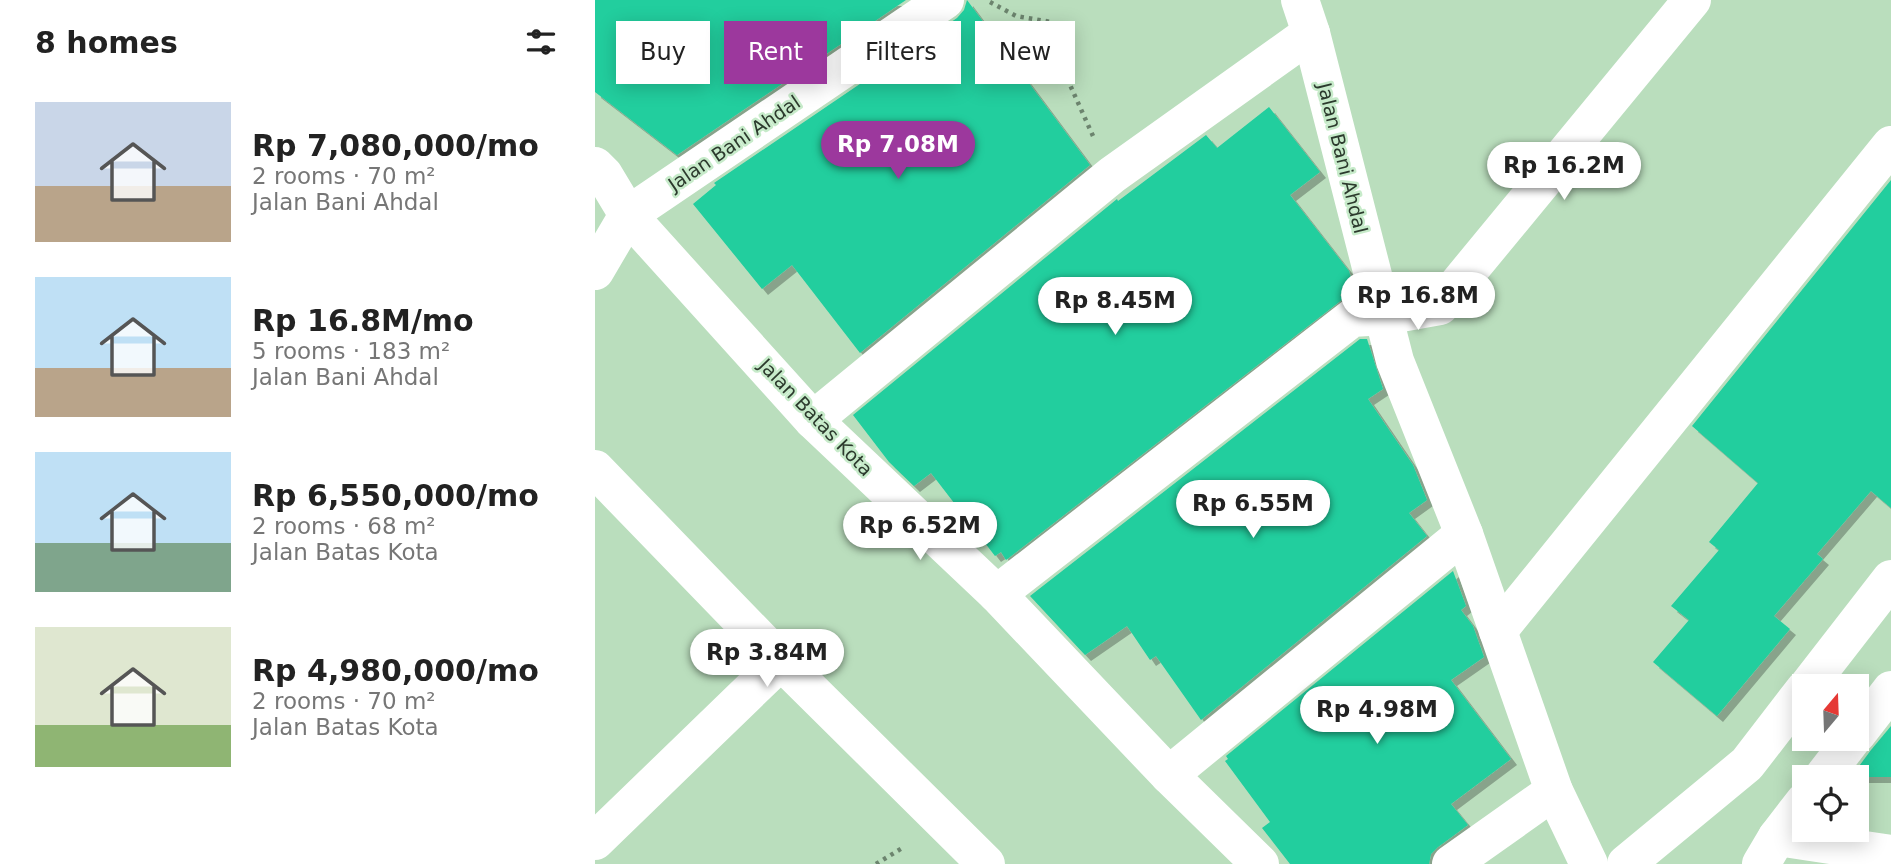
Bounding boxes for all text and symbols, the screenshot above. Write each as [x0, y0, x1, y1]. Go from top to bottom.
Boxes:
chip: Buy [616, 21, 710, 84]
chip: Rent [724, 21, 827, 84]
chip: Filters [841, 21, 961, 84]
chip: New [975, 21, 1075, 84]
icon: filters [522, 23, 560, 61]
text: 8 homes [35, 25, 178, 60]
street label: Jalan Bani Ahdal [1313, 80, 1372, 236]
street label: Jalan Bani Ahdal [663, 91, 804, 196]
pin: Rp 7.08M [826, 122, 970, 181]
text: Rp 7,080,000/mo [252, 128, 539, 163]
icon: home [91, 130, 175, 214]
text: Rp 7.08M [837, 131, 959, 157]
pin: Rp 16.2M [1492, 142, 1636, 202]
text: Rp 16.2M [1503, 152, 1625, 178]
text: 2 rooms · 70 m² [252, 163, 436, 189]
text: Jalan Bani Ahdal [252, 189, 439, 215]
pin: Rp 16.8M [1346, 272, 1490, 332]
pin: Rp 8.45M [1043, 278, 1187, 337]
text: Rp 16.8M [1357, 282, 1479, 308]
text: Rp 8.45M [1054, 287, 1176, 313]
text: Rp 16.8M/mo [252, 303, 474, 338]
icon: home [91, 305, 175, 389]
text: 5 rooms · 183 m² [252, 338, 450, 364]
street label: Jalan Batas Kota [754, 353, 877, 480]
text: Jalan Bani Ahdal [252, 364, 439, 390]
text: Rp 6,550,000/mo [252, 478, 539, 513]
icon: home [91, 480, 175, 564]
pin: Rp 6.55M [1181, 480, 1325, 540]
text: Rp 6.55M [1192, 490, 1314, 516]
pin: Rp 6.52M [848, 503, 992, 562]
text: Rp 6.52M [859, 512, 981, 538]
text: 2 rooms · 68 m² [252, 513, 436, 539]
text: Jalan Batas Kota [252, 539, 439, 565]
pin: Rp 3.84M [695, 630, 839, 689]
text: Rp 3.84M [706, 639, 828, 665]
text: Rp 4,980,000/mo [252, 653, 539, 688]
icon: home [91, 655, 175, 739]
north arrow [1792, 674, 1869, 751]
map controls [1792, 674, 1869, 842]
pin: Rp 4.98M [1305, 686, 1449, 746]
text: 2 rooms · 70 m² [252, 688, 436, 714]
text: Rp 4.98M [1316, 696, 1438, 722]
text: Jalan Batas Kota [252, 714, 439, 740]
button: locate [1792, 765, 1869, 842]

